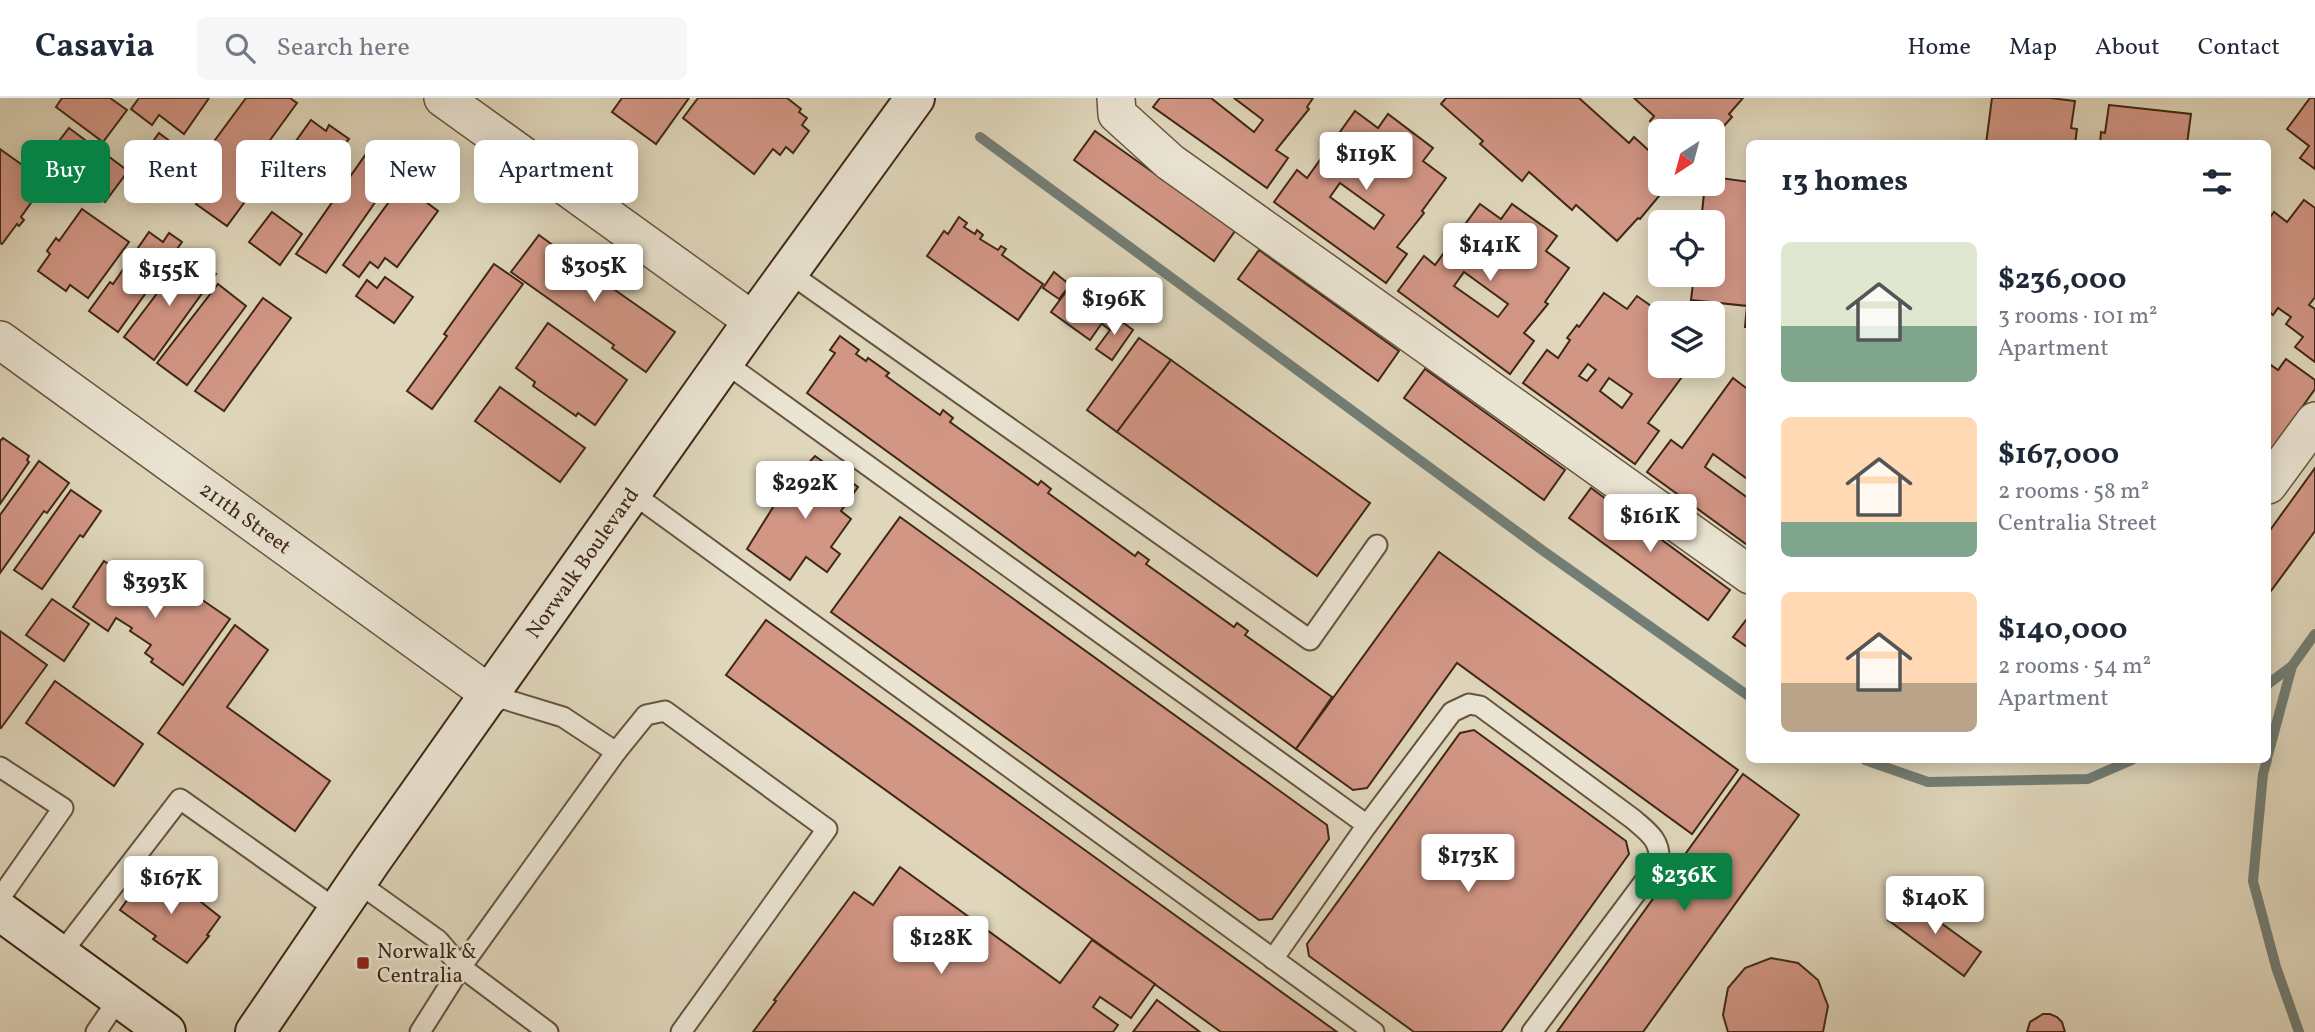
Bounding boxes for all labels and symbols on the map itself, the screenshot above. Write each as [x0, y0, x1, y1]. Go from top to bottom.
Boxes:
north arrow [1648, 119, 1726, 196]
pin: $119K [1317, 132, 1415, 192]
pin: $141K [1441, 223, 1539, 283]
pin: $305K [545, 244, 643, 304]
pin: $155K [120, 248, 218, 308]
pin: $196K [1065, 278, 1163, 337]
pin: $292K [756, 462, 854, 521]
street label: 211th Street [193, 476, 296, 562]
street label: Norwalk Boulevard [520, 482, 647, 645]
pin: $161K [1601, 494, 1699, 554]
pin: $393K [106, 560, 204, 620]
pin: $173K [1419, 834, 1517, 894]
pin: $236K [1635, 854, 1733, 913]
pin: $167K [122, 856, 220, 916]
pin: $140K [1886, 876, 1984, 936]
pin: $128K [892, 916, 990, 976]
place label: Norwalk & Centralia [377, 938, 477, 991]
marker: Norwalk & Centralia [355, 955, 371, 971]

